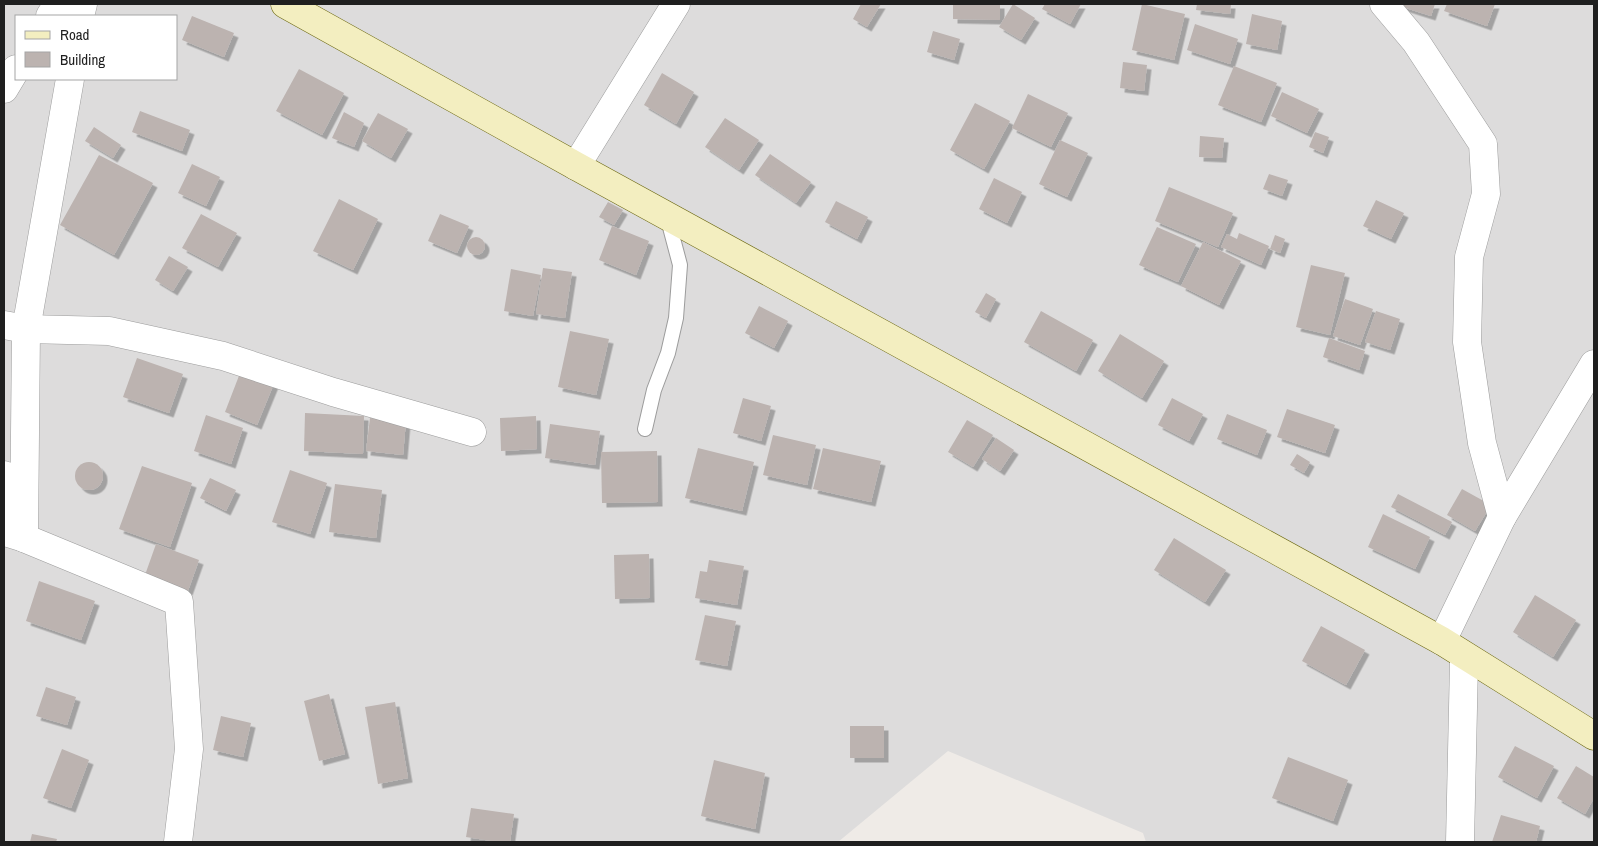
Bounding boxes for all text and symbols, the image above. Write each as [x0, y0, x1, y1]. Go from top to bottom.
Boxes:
legend [15, 15, 178, 80]
text: Road [60, 24, 89, 45]
text: Building [60, 49, 105, 70]

